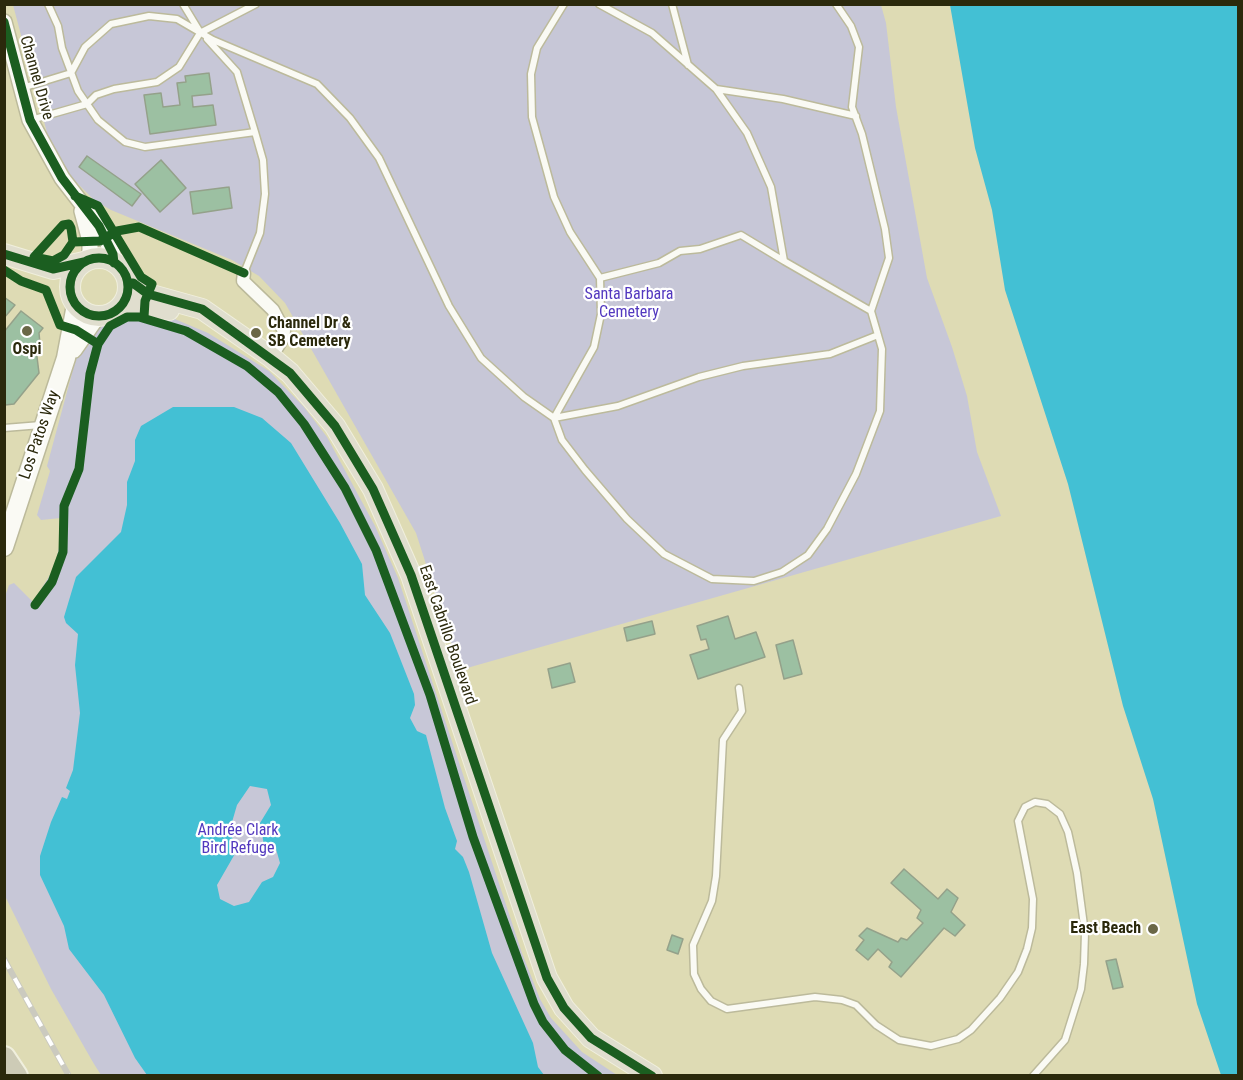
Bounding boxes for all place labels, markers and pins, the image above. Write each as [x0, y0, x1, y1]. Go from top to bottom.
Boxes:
place label: Channel Dr & SB Cemetery [268, 314, 351, 352]
marker: Ospi [20, 324, 34, 338]
marker: Channel Dr & SB Cemetery [249, 326, 263, 340]
place label: Ospi [13, 340, 41, 360]
place label: East Beach [1070, 919, 1141, 939]
marker: East Beach [1146, 922, 1160, 936]

